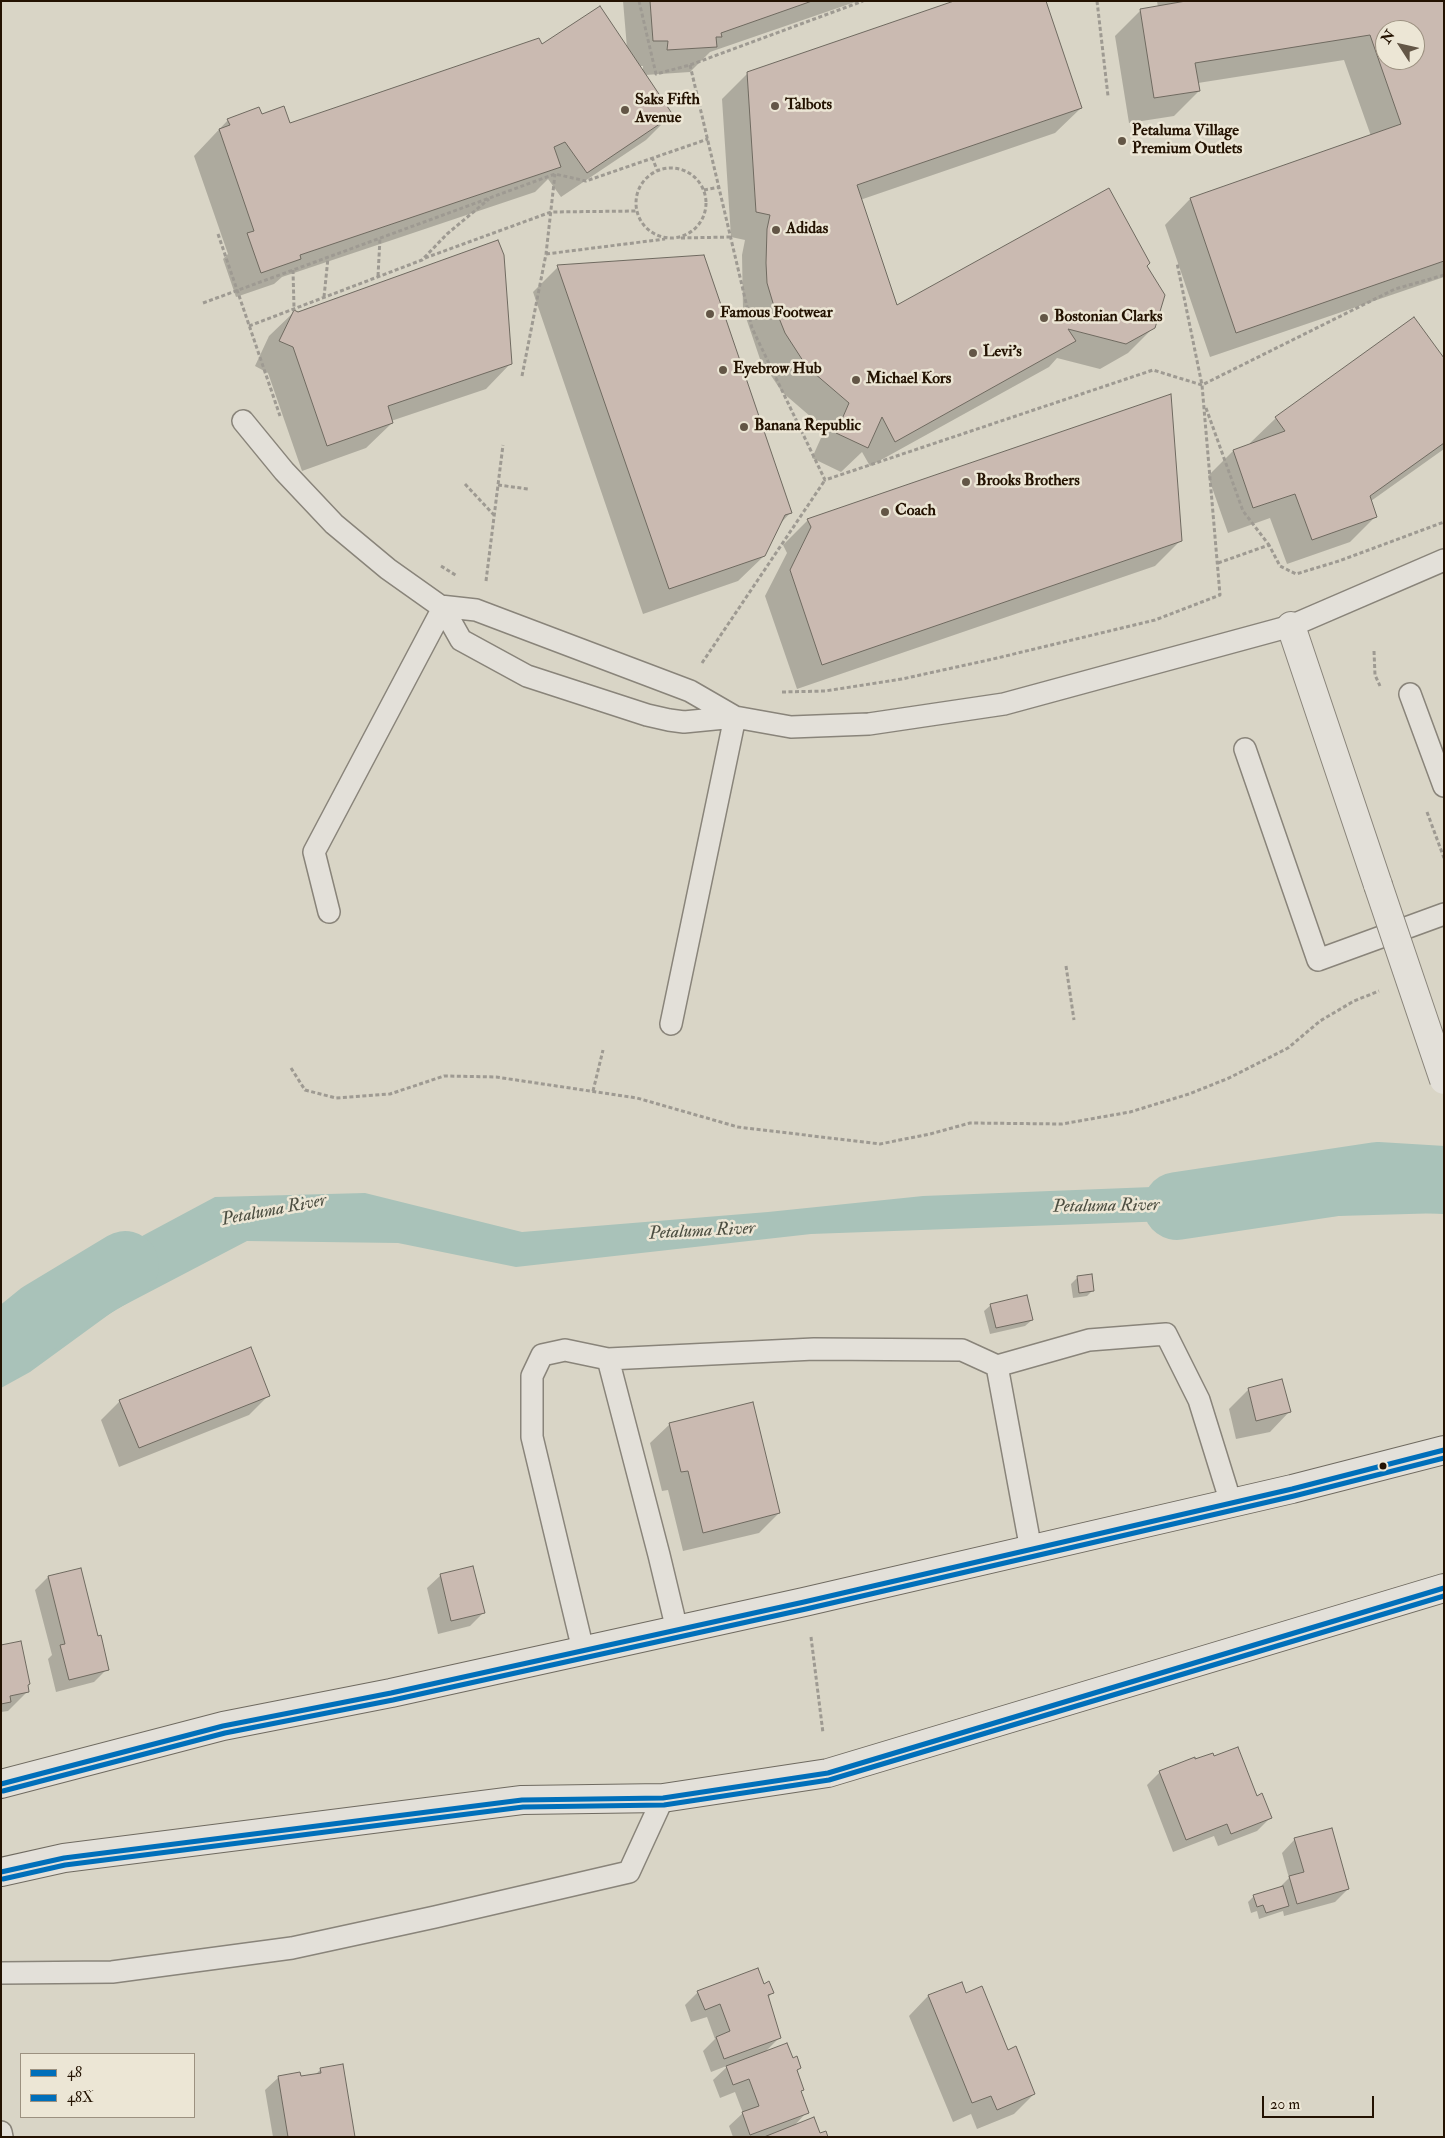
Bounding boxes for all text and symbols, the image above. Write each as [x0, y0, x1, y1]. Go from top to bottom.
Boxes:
north arrow [1375, 20, 1425, 70]
text: N [1378, 27, 1399, 47]
place label: Saks Fifth Avenue [635, 91, 700, 129]
place label: Talbots [785, 96, 832, 116]
marker: Talbots [769, 100, 781, 112]
marker: Saks Fifth Avenue [619, 104, 631, 116]
place label: Petaluma Village Premium Outlets [1132, 122, 1242, 160]
marker: Petaluma Village Premium Outlets [1116, 135, 1128, 147]
place label: Adidas [786, 220, 828, 240]
marker: Adidas [770, 224, 782, 236]
place label: Famous Footwear [720, 304, 833, 324]
marker: Famous Footwear [704, 308, 716, 320]
place label: Bostonian Clarks [1054, 308, 1163, 328]
marker: Bostonian Clarks [1038, 312, 1050, 324]
place label: Levi's [983, 343, 1022, 363]
marker: Levi's [967, 347, 979, 359]
place label: Eyebrow Hub [733, 360, 821, 380]
marker: Eyebrow Hub [717, 364, 729, 376]
place label: Michael Kors [866, 370, 951, 390]
marker: Michael Kors [850, 374, 862, 386]
place label: Banana Republic [754, 417, 861, 437]
marker: Banana Republic [738, 421, 750, 433]
place label: Brooks Brothers [976, 472, 1080, 492]
marker: Brooks Brothers [960, 476, 972, 488]
place label: Coach [895, 502, 936, 522]
marker: Coach [879, 506, 891, 518]
water label: Petaluma River [220, 1190, 328, 1232]
water label: Petaluma River [1053, 1195, 1159, 1219]
water label: Petaluma River [648, 1218, 756, 1246]
unlabelled marker [1378, 1461, 1388, 1471]
legend [20, 2053, 195, 2118]
text: 48 [67, 2063, 82, 2082]
scale bar [1265, 2086, 1378, 2118]
text: 48X [67, 2088, 94, 2107]
text: 20 m [1270, 2095, 1300, 2114]

